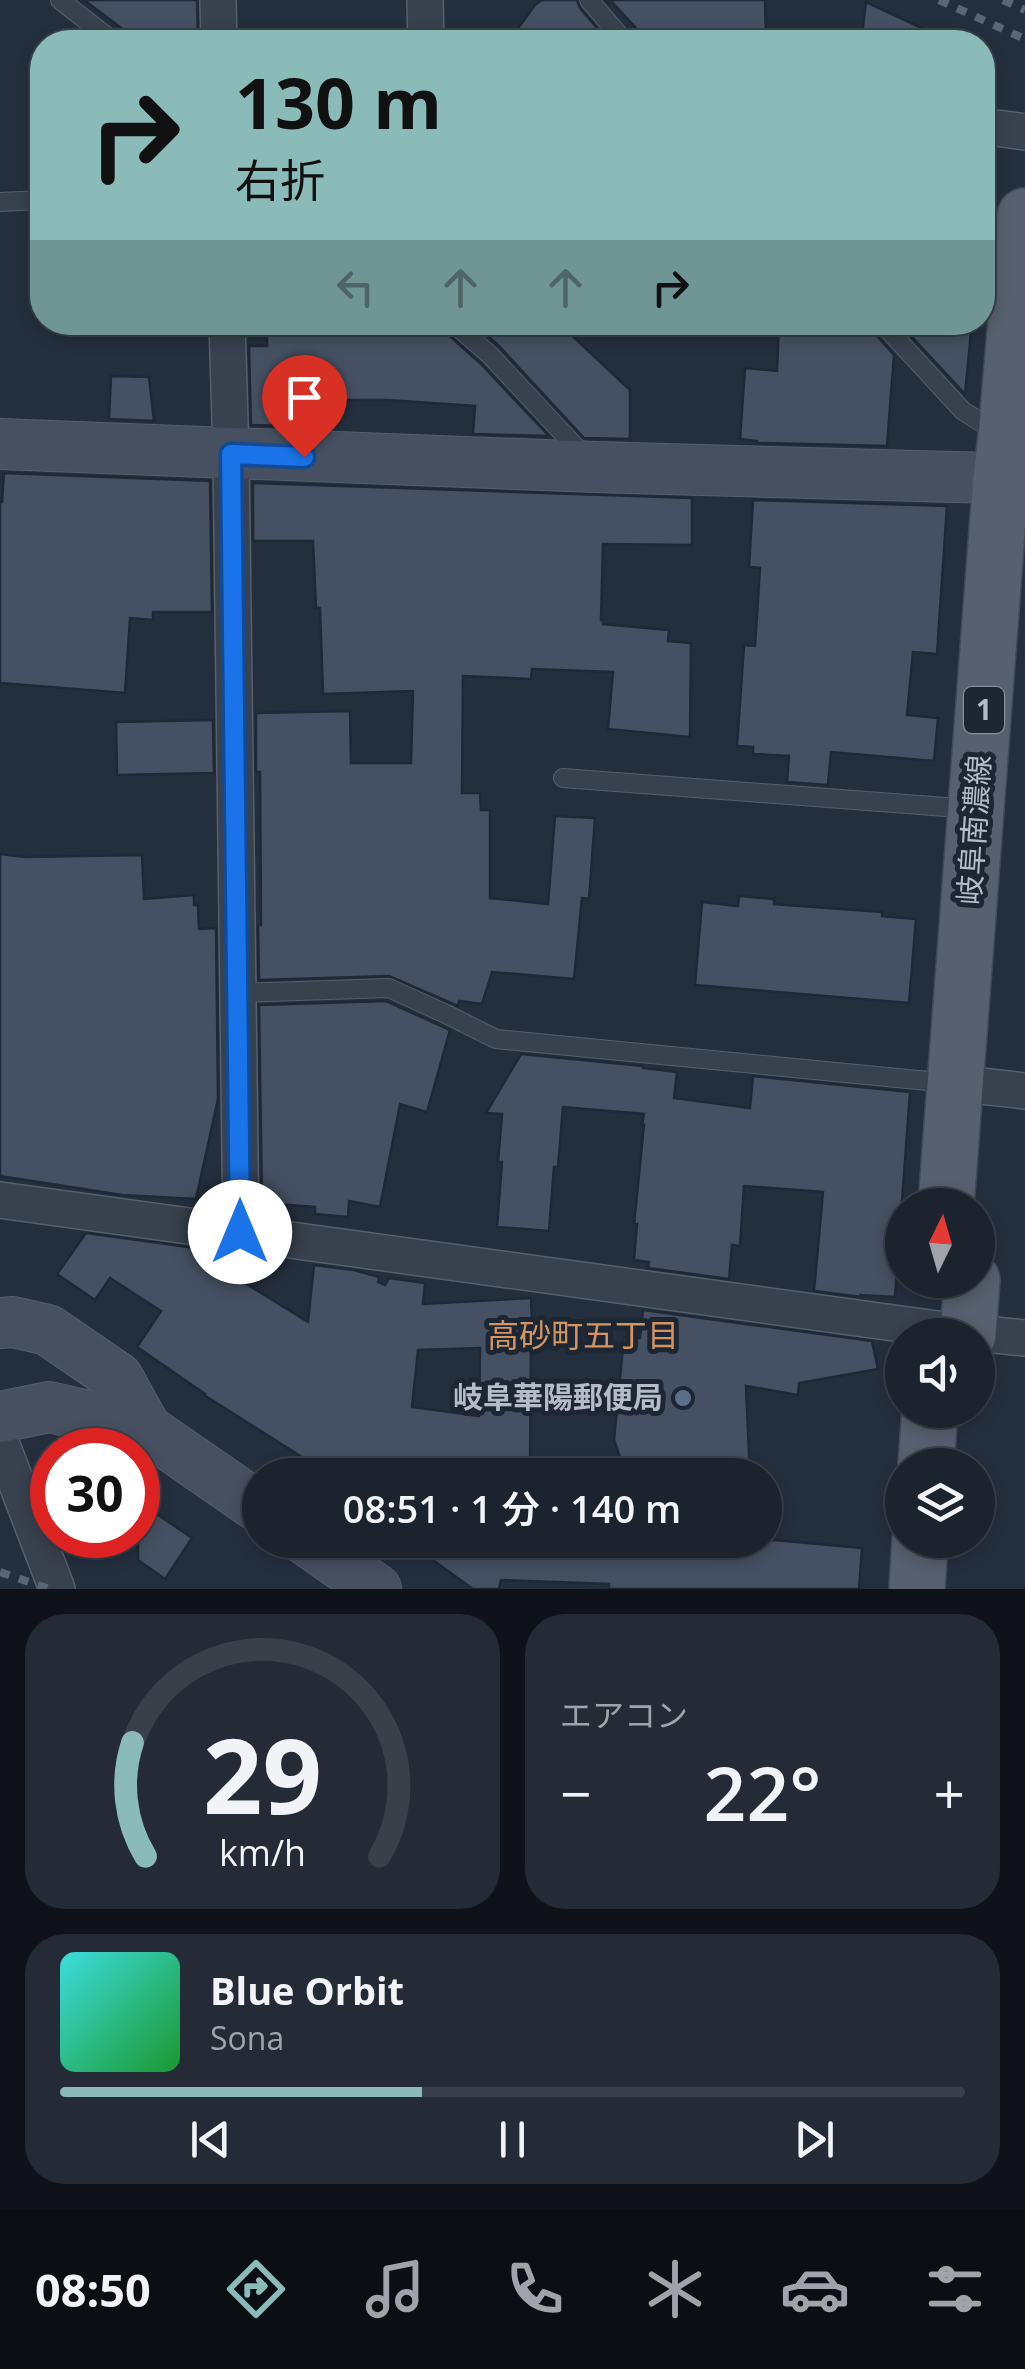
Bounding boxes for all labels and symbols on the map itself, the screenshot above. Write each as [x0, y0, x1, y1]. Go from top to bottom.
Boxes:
pin [262, 355, 347, 458]
road number: 1 [964, 687, 1004, 733]
street label: 岐阜南濃線 [948, 754, 999, 906]
position arrow [188, 1180, 292, 1284]
north arrow [885, 1188, 995, 1298]
district label: 高砂町五丁目 [487, 1313, 679, 1356]
place label: 岐阜華陽郵便局 [453, 1376, 663, 1417]
marker: 岐阜華陽郵便局 [672, 1387, 694, 1409]
speed limit sign: 30 [30, 1428, 160, 1558]

